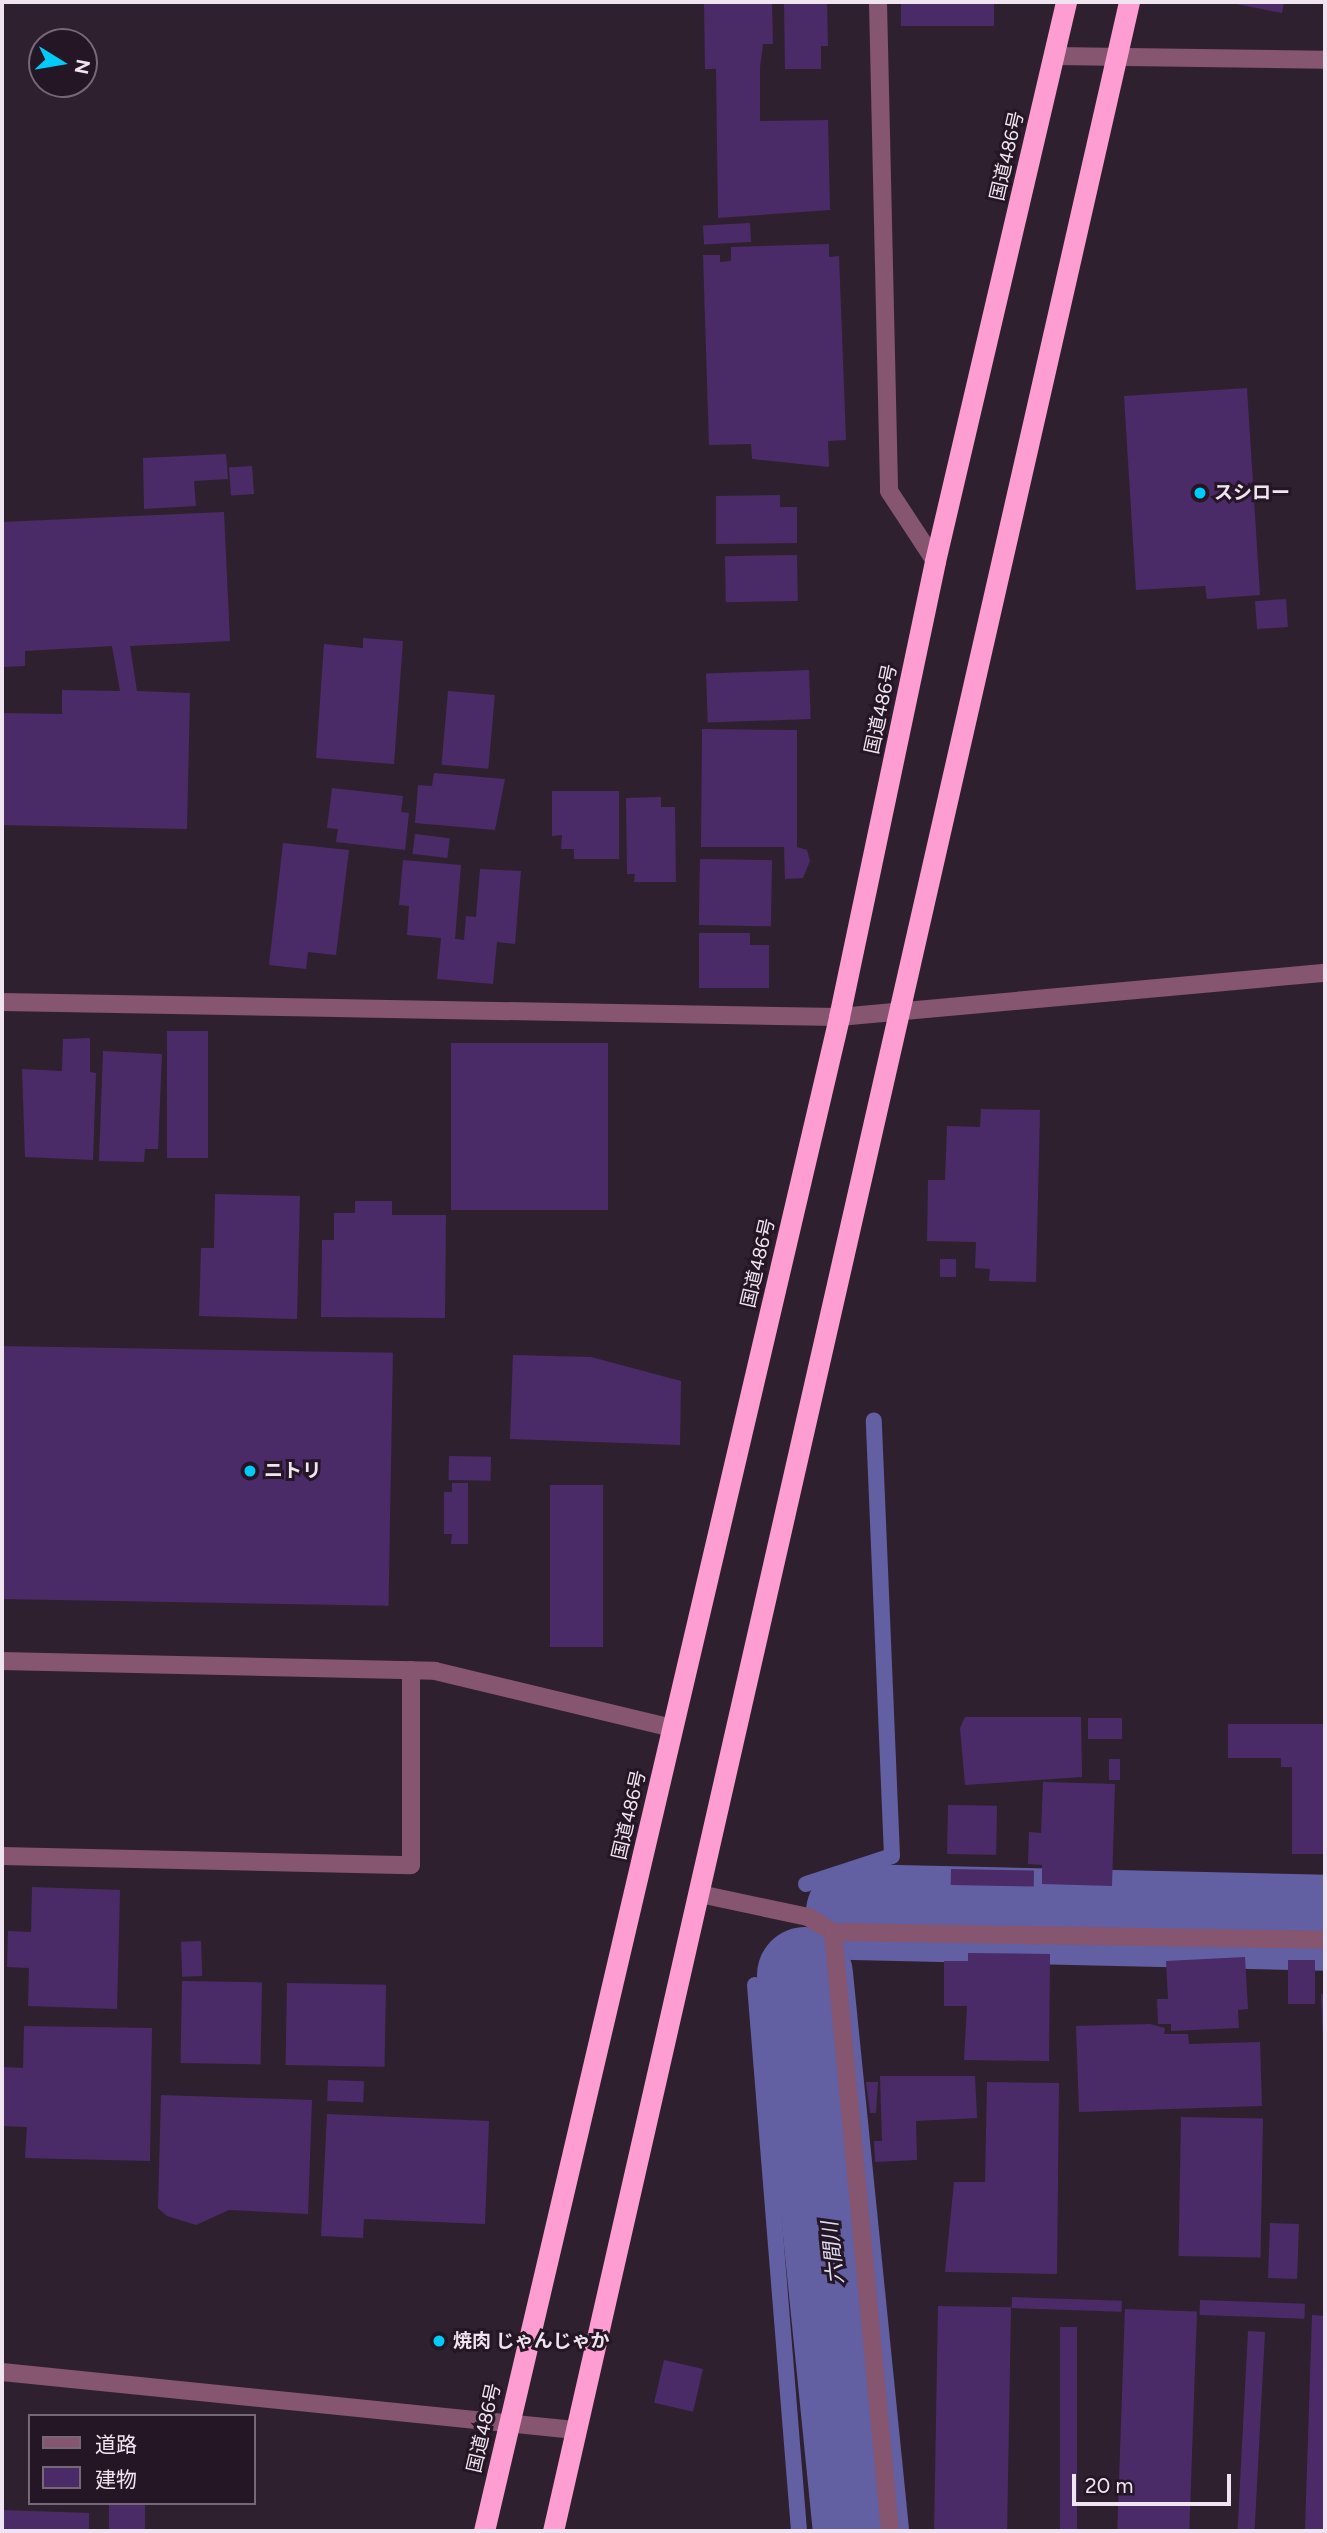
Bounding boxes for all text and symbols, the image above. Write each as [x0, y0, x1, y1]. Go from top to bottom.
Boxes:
north arrow [28, 28, 98, 98]
text: N [69, 57, 95, 76]
street label: 国道486号 [986, 109, 1028, 203]
place label: スシロー [1214, 482, 1290, 504]
marker: スシロー [1192, 485, 1208, 501]
street label: 国道486号 [860, 662, 902, 756]
street label: 国道486号 [737, 1216, 779, 1310]
place label: ニトリ [264, 1460, 321, 1482]
marker: ニトリ [242, 1463, 258, 1479]
street label: 国道486号 [608, 1768, 650, 1862]
water label: 六間川 [817, 2220, 849, 2286]
place label: 焼肉 じゃんじゃか [453, 2330, 610, 2352]
marker: 焼肉 じゃんじゃか [431, 2333, 447, 2349]
street label: 国道486号 [463, 2381, 505, 2475]
legend [28, 2414, 256, 2505]
text: 道路 [95, 2432, 137, 2457]
scale bar [1075, 2460, 1234, 2504]
text: 建物 [95, 2467, 137, 2492]
text: 20 m [1085, 2473, 1133, 2498]

